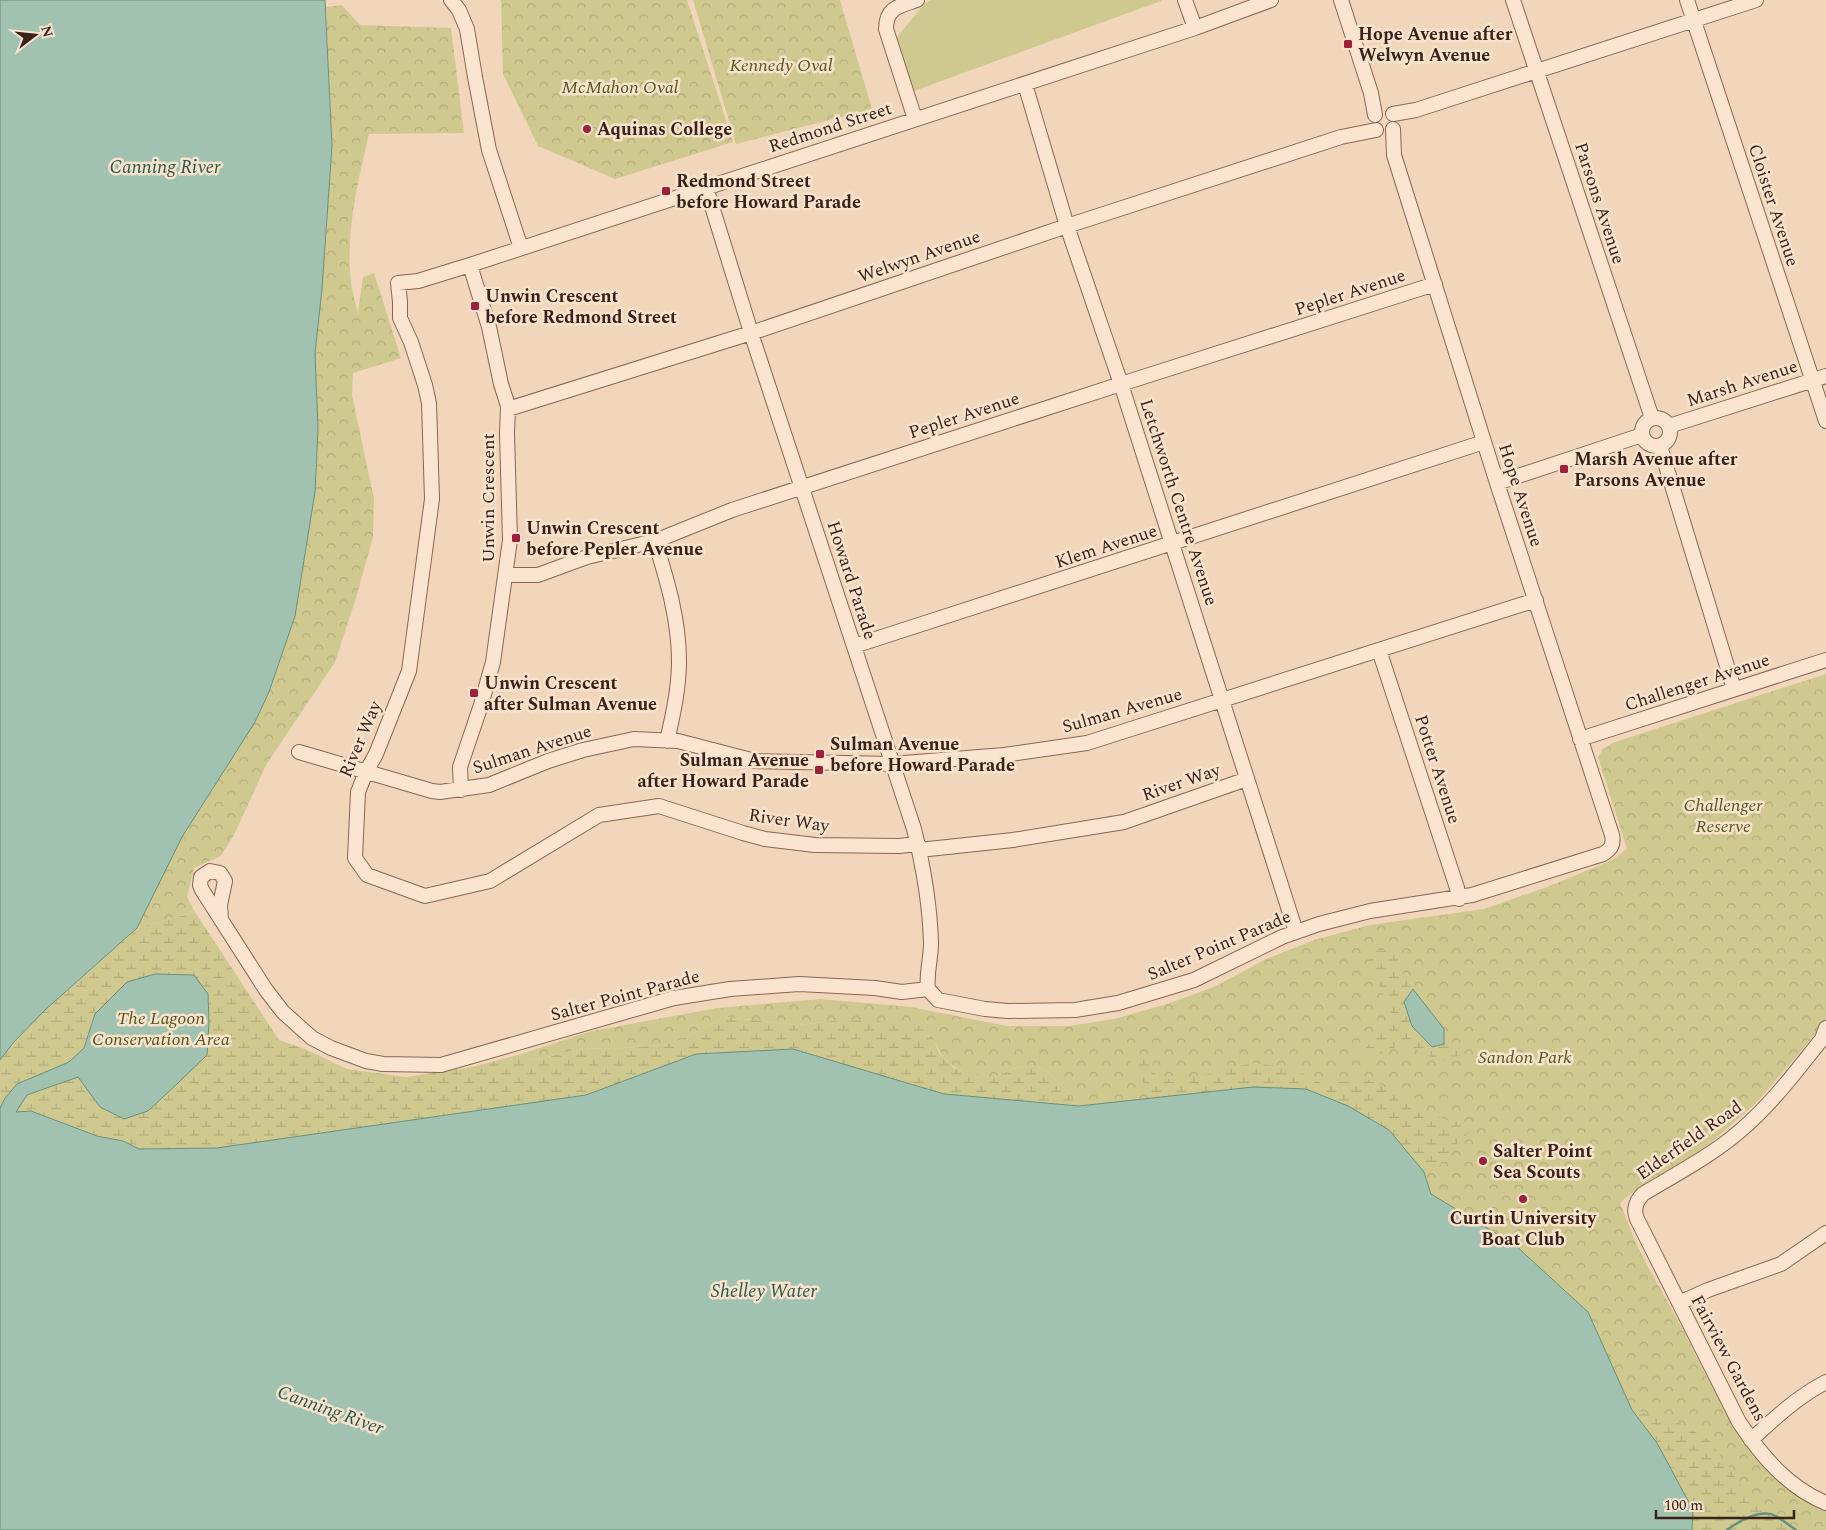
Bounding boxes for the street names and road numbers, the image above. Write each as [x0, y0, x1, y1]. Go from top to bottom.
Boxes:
street label: Redmond Street [765, 95, 895, 160]
street label: Parsons Avenue [1567, 139, 1632, 268]
street label: Cloister Avenue [1741, 140, 1806, 270]
street label: Welwyn Avenue [854, 223, 984, 290]
street label: Pepler Avenue [1291, 262, 1409, 323]
street label: Marsh Avenue [1683, 353, 1801, 414]
street label: Pepler Avenue [905, 385, 1023, 446]
street label: Letchworth Centre Avenue [1132, 395, 1225, 609]
street label: Unwin Crescent [475, 433, 502, 563]
street label: Hope Avenue [1491, 440, 1550, 550]
street label: Howard Parade [820, 517, 883, 643]
street label: Klem Avenue [1052, 517, 1161, 576]
street label: Challenger Avenue [1621, 646, 1773, 719]
street label: Sulman Avenue [1059, 680, 1185, 740]
street label: River Way [332, 695, 389, 782]
street label: Potter Avenue [1407, 711, 1468, 827]
street label: Sulman Avenue [469, 718, 595, 781]
street label: River Way [1138, 756, 1225, 808]
street label: River Way [747, 801, 832, 840]
street label: Salter Point Parade [1143, 903, 1295, 988]
street label: Salter Point Parade [548, 963, 703, 1028]
street label: Elderfield Road [1631, 1094, 1748, 1187]
street label: Fairview Gardens [1684, 1290, 1773, 1426]

